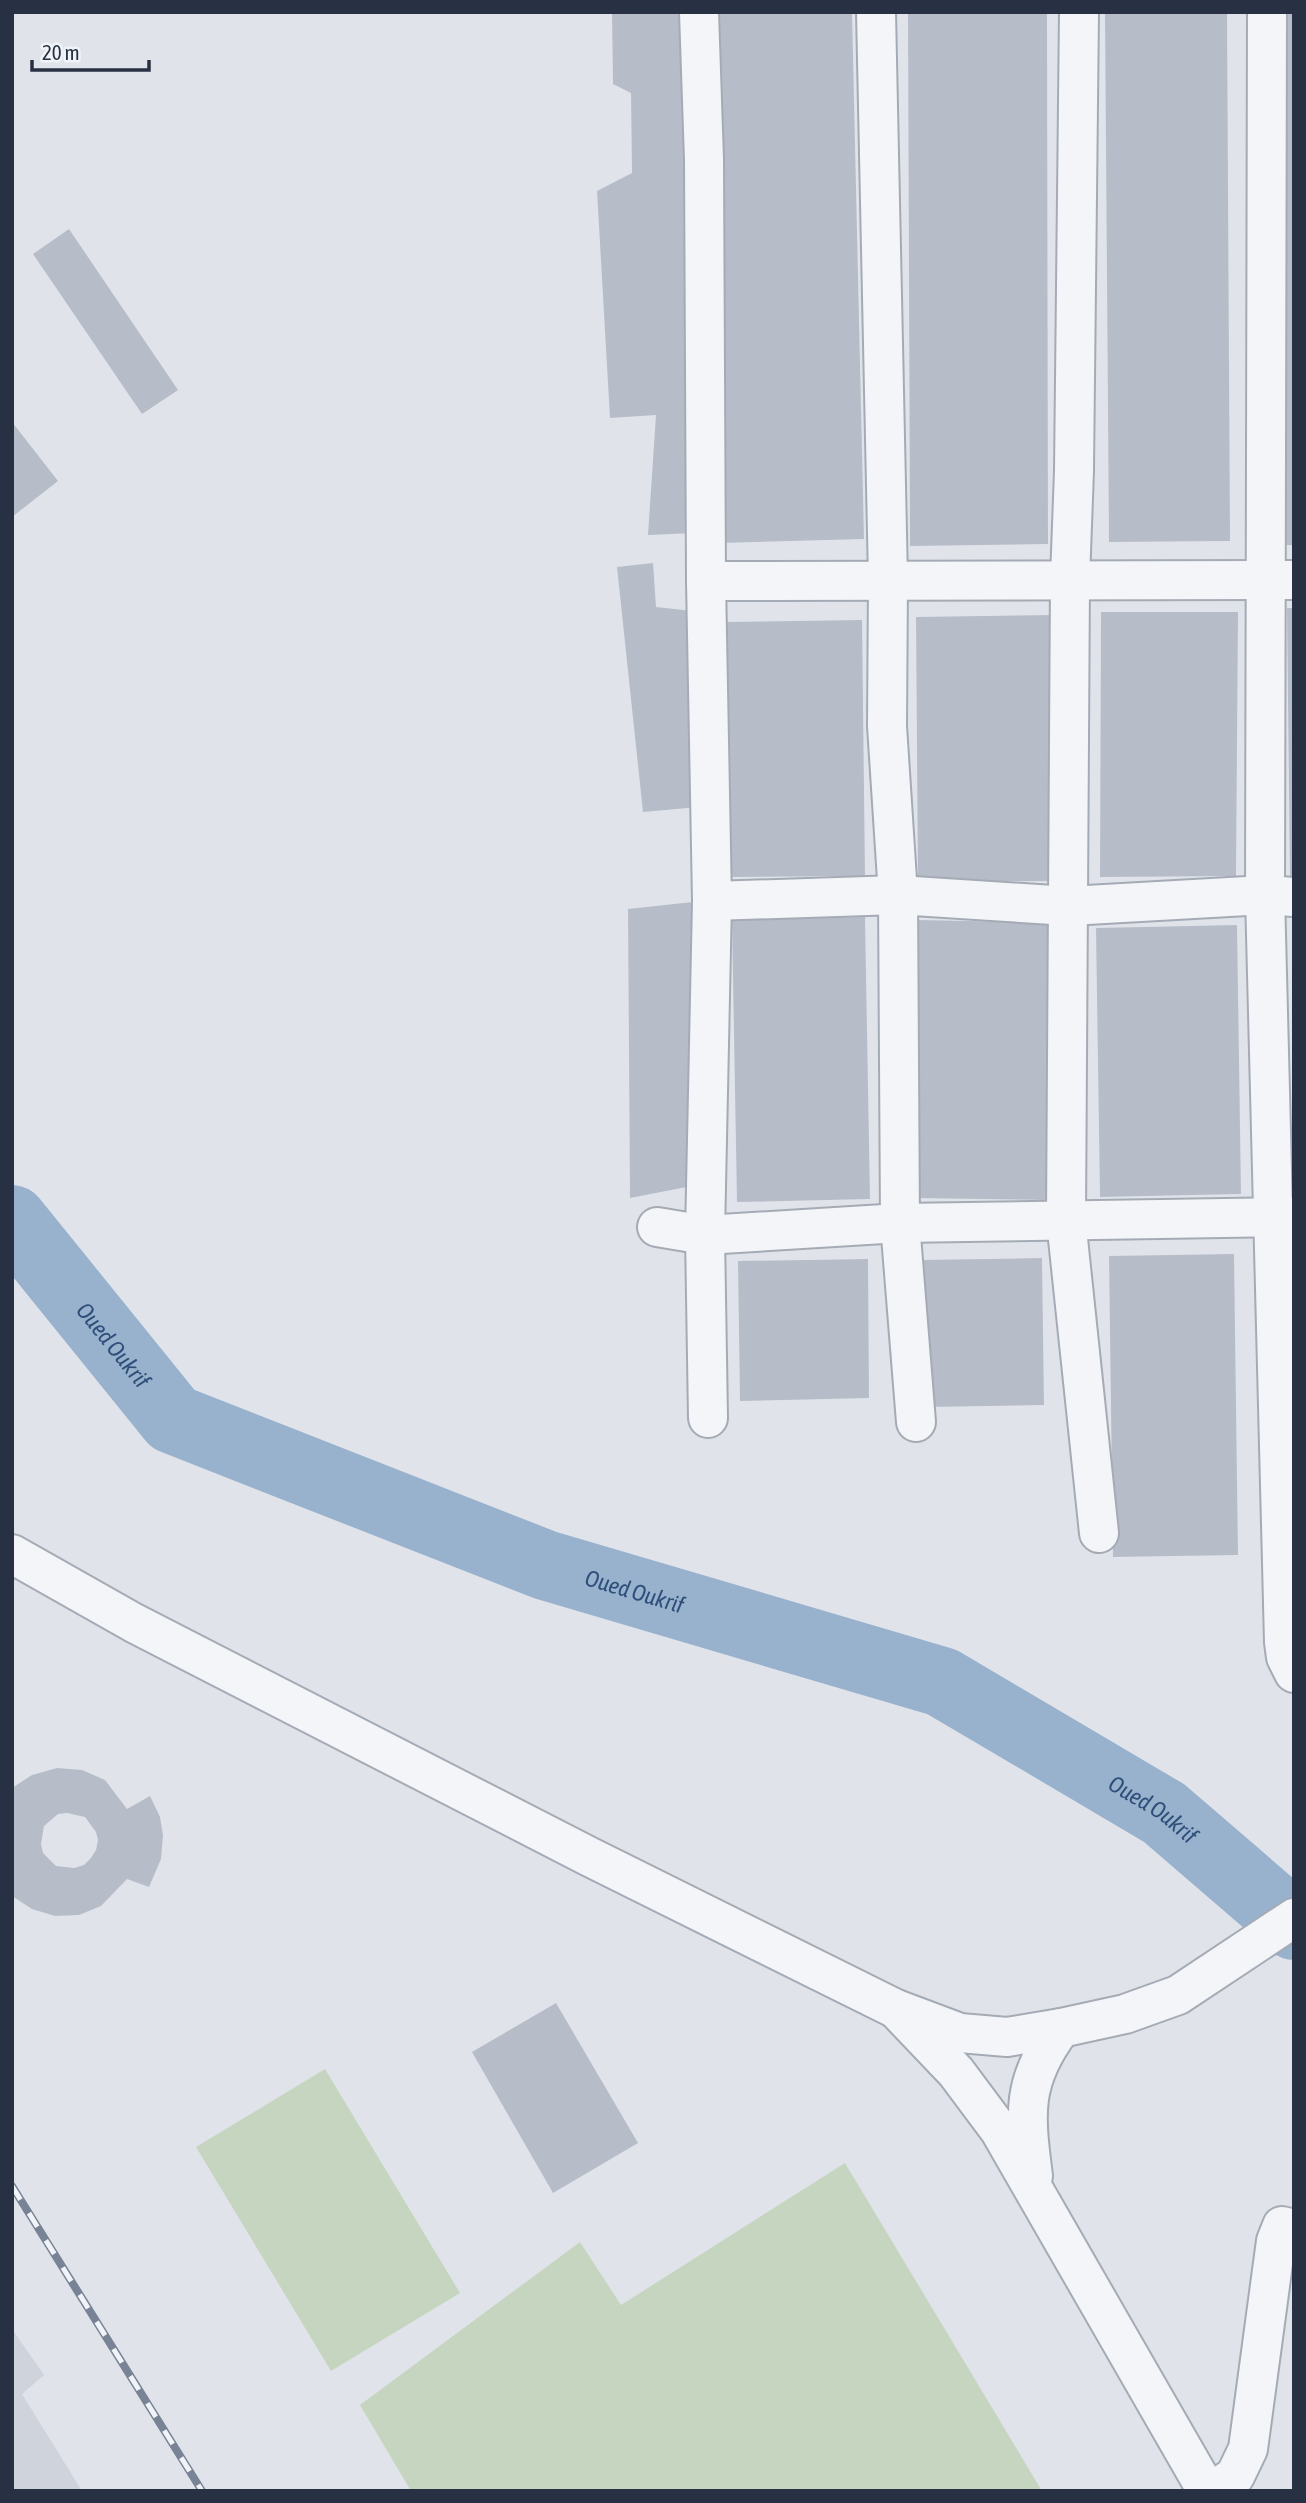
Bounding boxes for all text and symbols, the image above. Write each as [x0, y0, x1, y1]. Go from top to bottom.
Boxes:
scale bar [32, 28, 149, 72]
text: 20 m [42, 40, 80, 64]
water label: Oued Oukrif [71, 1297, 156, 1394]
water label: Oued Oukrif [582, 1565, 689, 1619]
water label: Oued Oukrif [1104, 1770, 1204, 1850]

